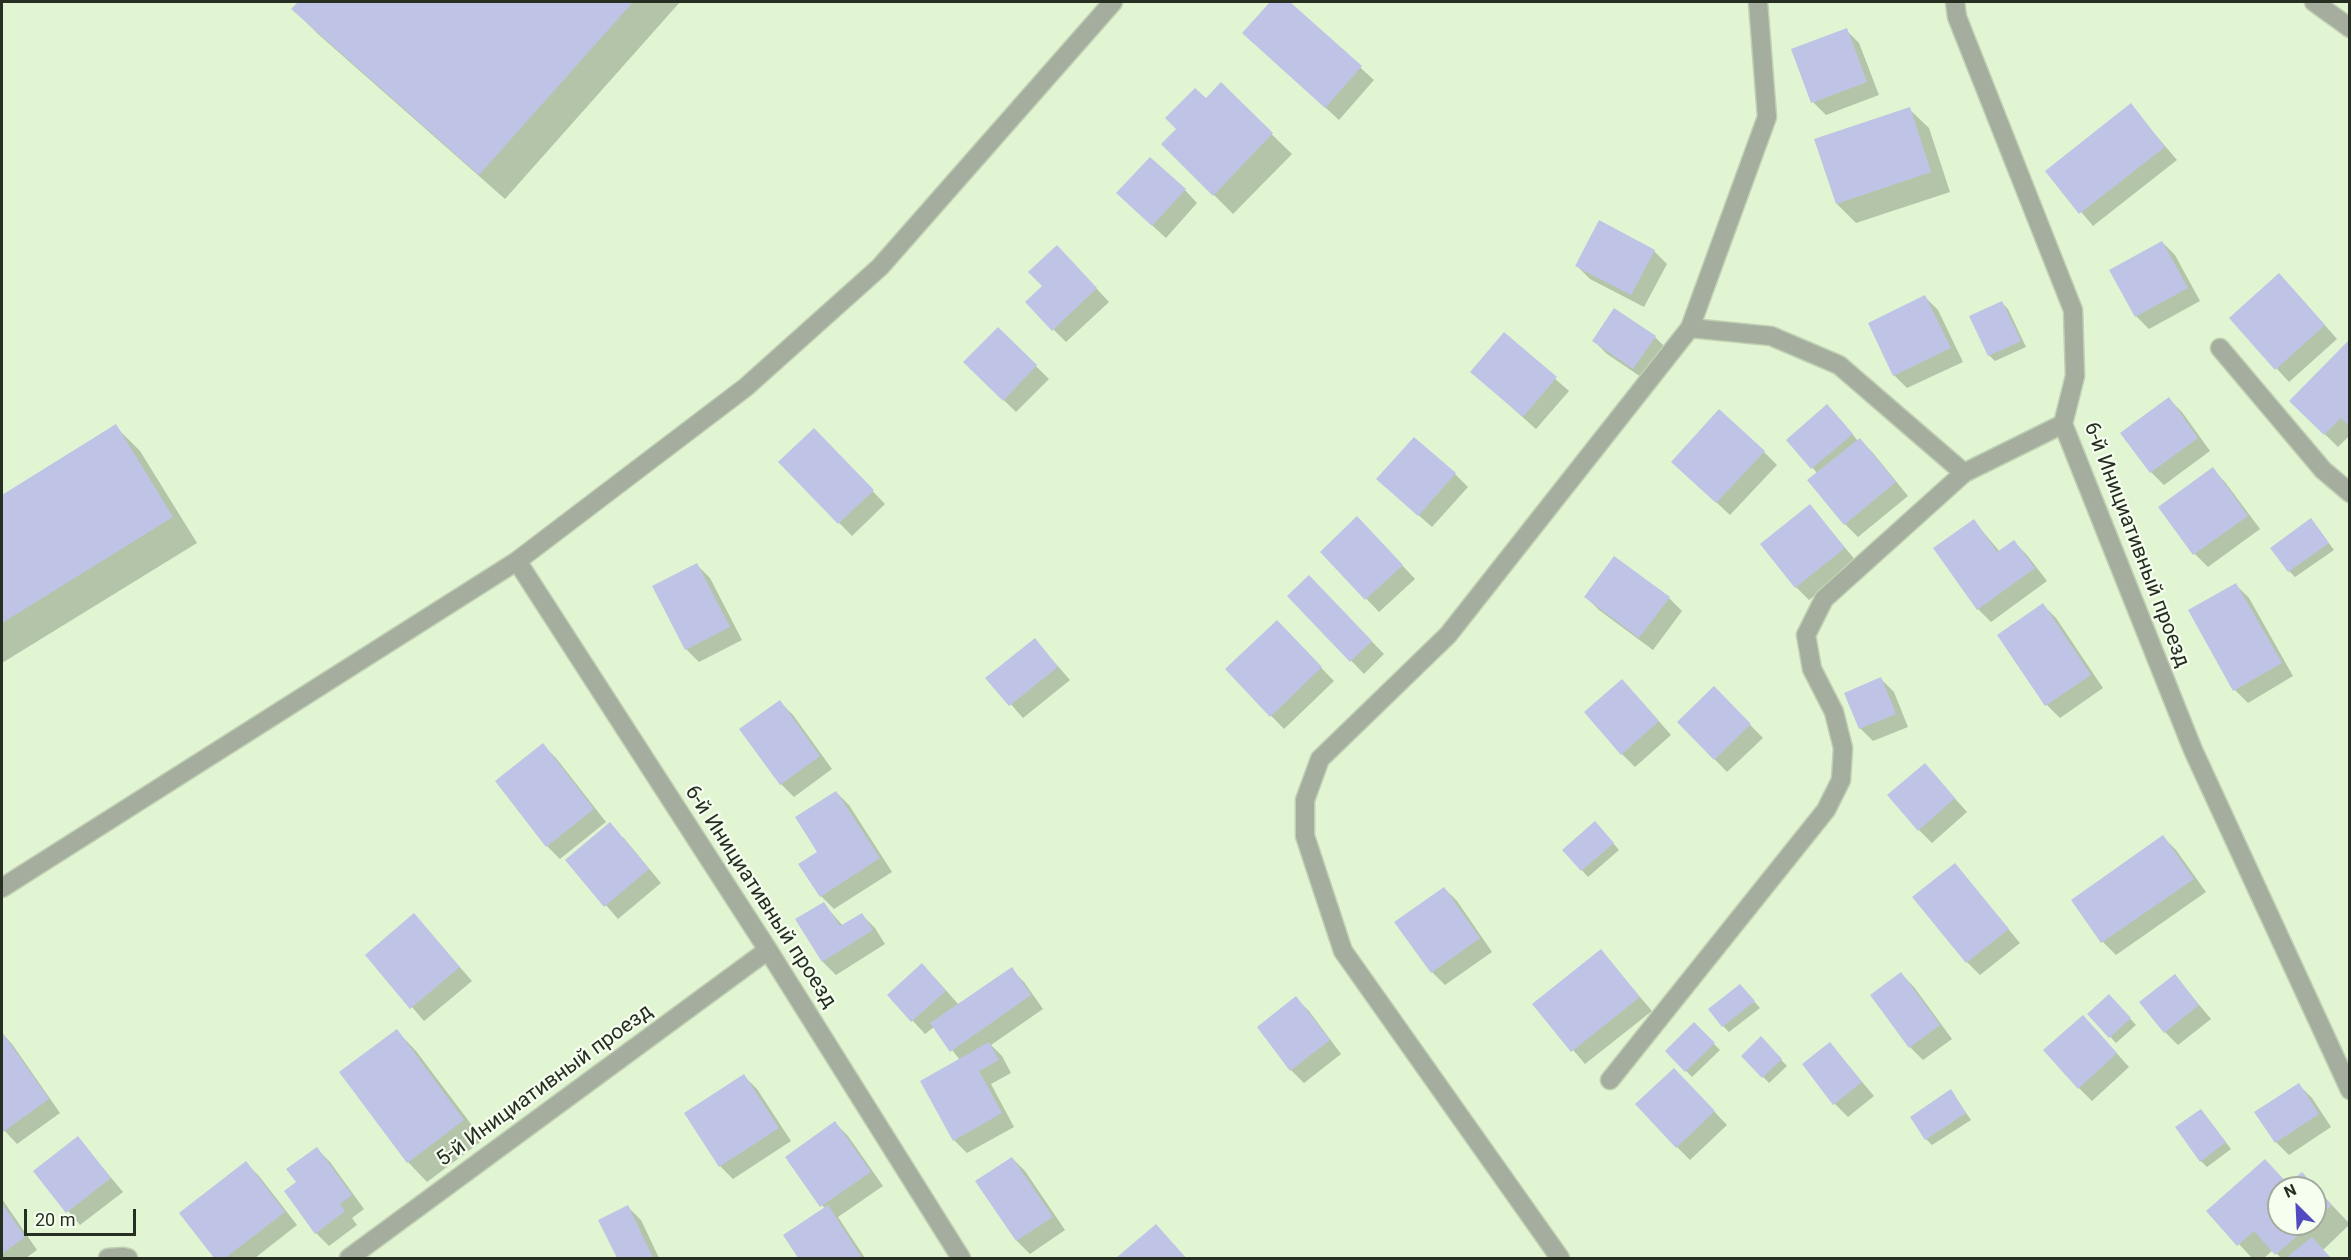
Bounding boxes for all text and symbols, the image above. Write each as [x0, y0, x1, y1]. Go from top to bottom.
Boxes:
street label: 6-й Инициативный проезд [2078, 419, 2194, 671]
street label: 6-й Инициативный проезд [679, 781, 841, 1013]
street label: 5-й Инициативный проезд [432, 999, 658, 1173]
north arrow [2267, 1176, 2327, 1236]
text: N [2281, 1180, 2299, 1202]
scale bar [27, 1197, 140, 1235]
text: 20 m [35, 1209, 75, 1230]

